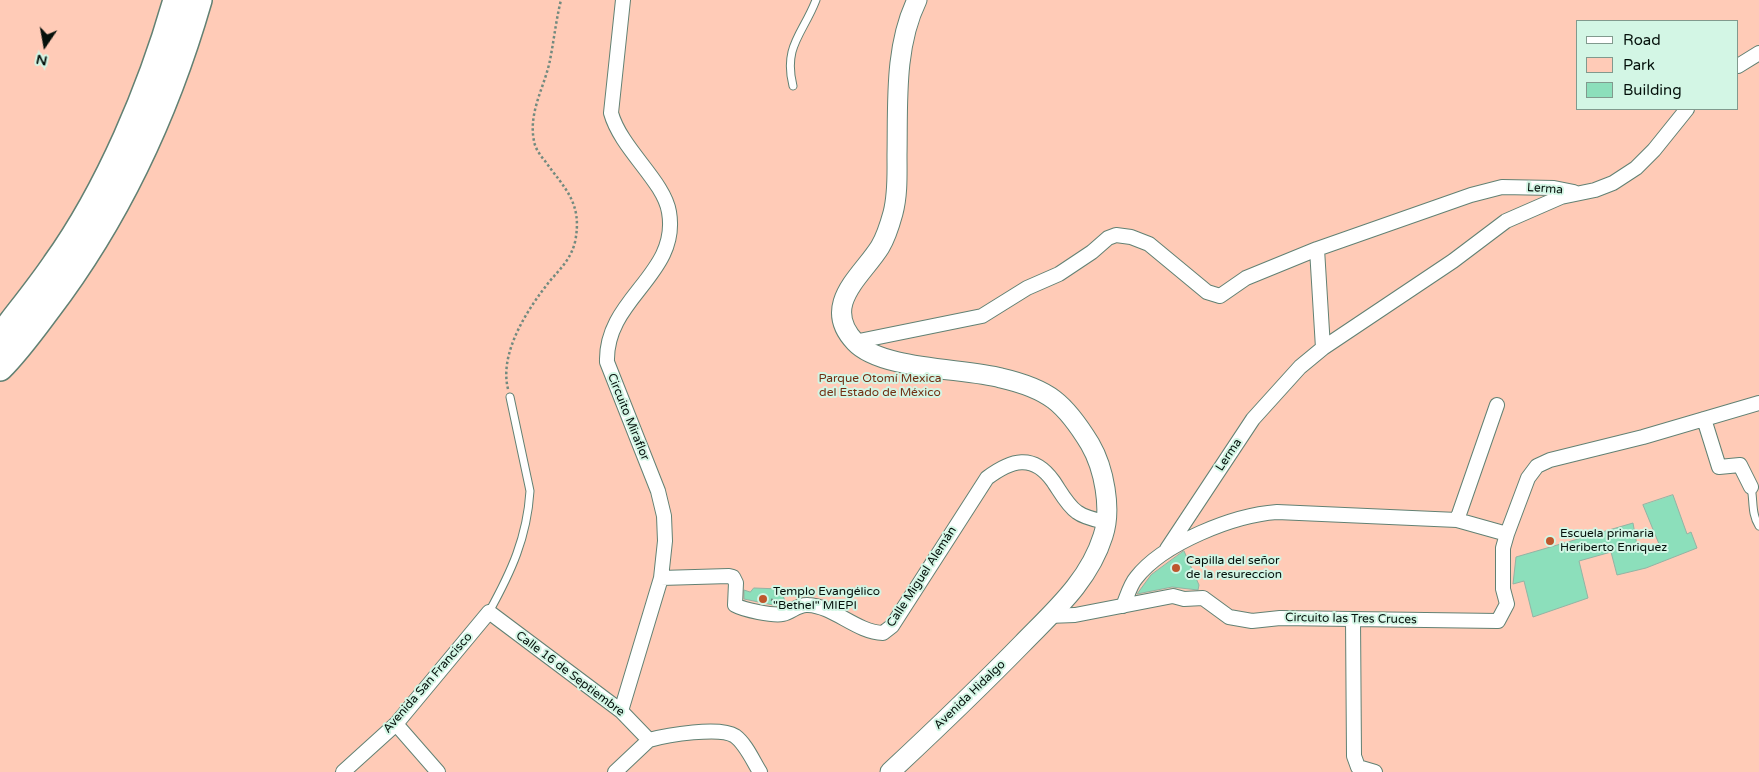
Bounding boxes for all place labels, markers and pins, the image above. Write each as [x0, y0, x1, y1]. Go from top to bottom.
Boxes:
place label: Escuela primaria Heriberto Enriquez [1560, 527, 1667, 555]
marker: Escuela primaria Heriberto Enriquez [1544, 535, 1556, 547]
place label: Capilla del señor de la resureccion [1186, 554, 1282, 582]
marker: Capilla del señor de la resureccion [1170, 562, 1182, 574]
place label: Templo Evangélico "Bethel" MIEPI [773, 585, 880, 613]
marker: Templo Evangélico "Bethel" MIEPI [757, 593, 769, 605]

